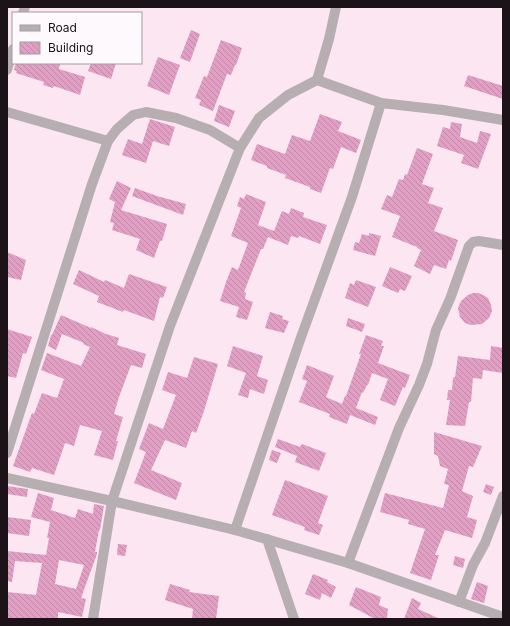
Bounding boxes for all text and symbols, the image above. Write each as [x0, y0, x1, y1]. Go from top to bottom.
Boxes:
legend [12, 12, 142, 64]
text: Road [48, 20, 77, 35]
text: Building [48, 40, 93, 55]

